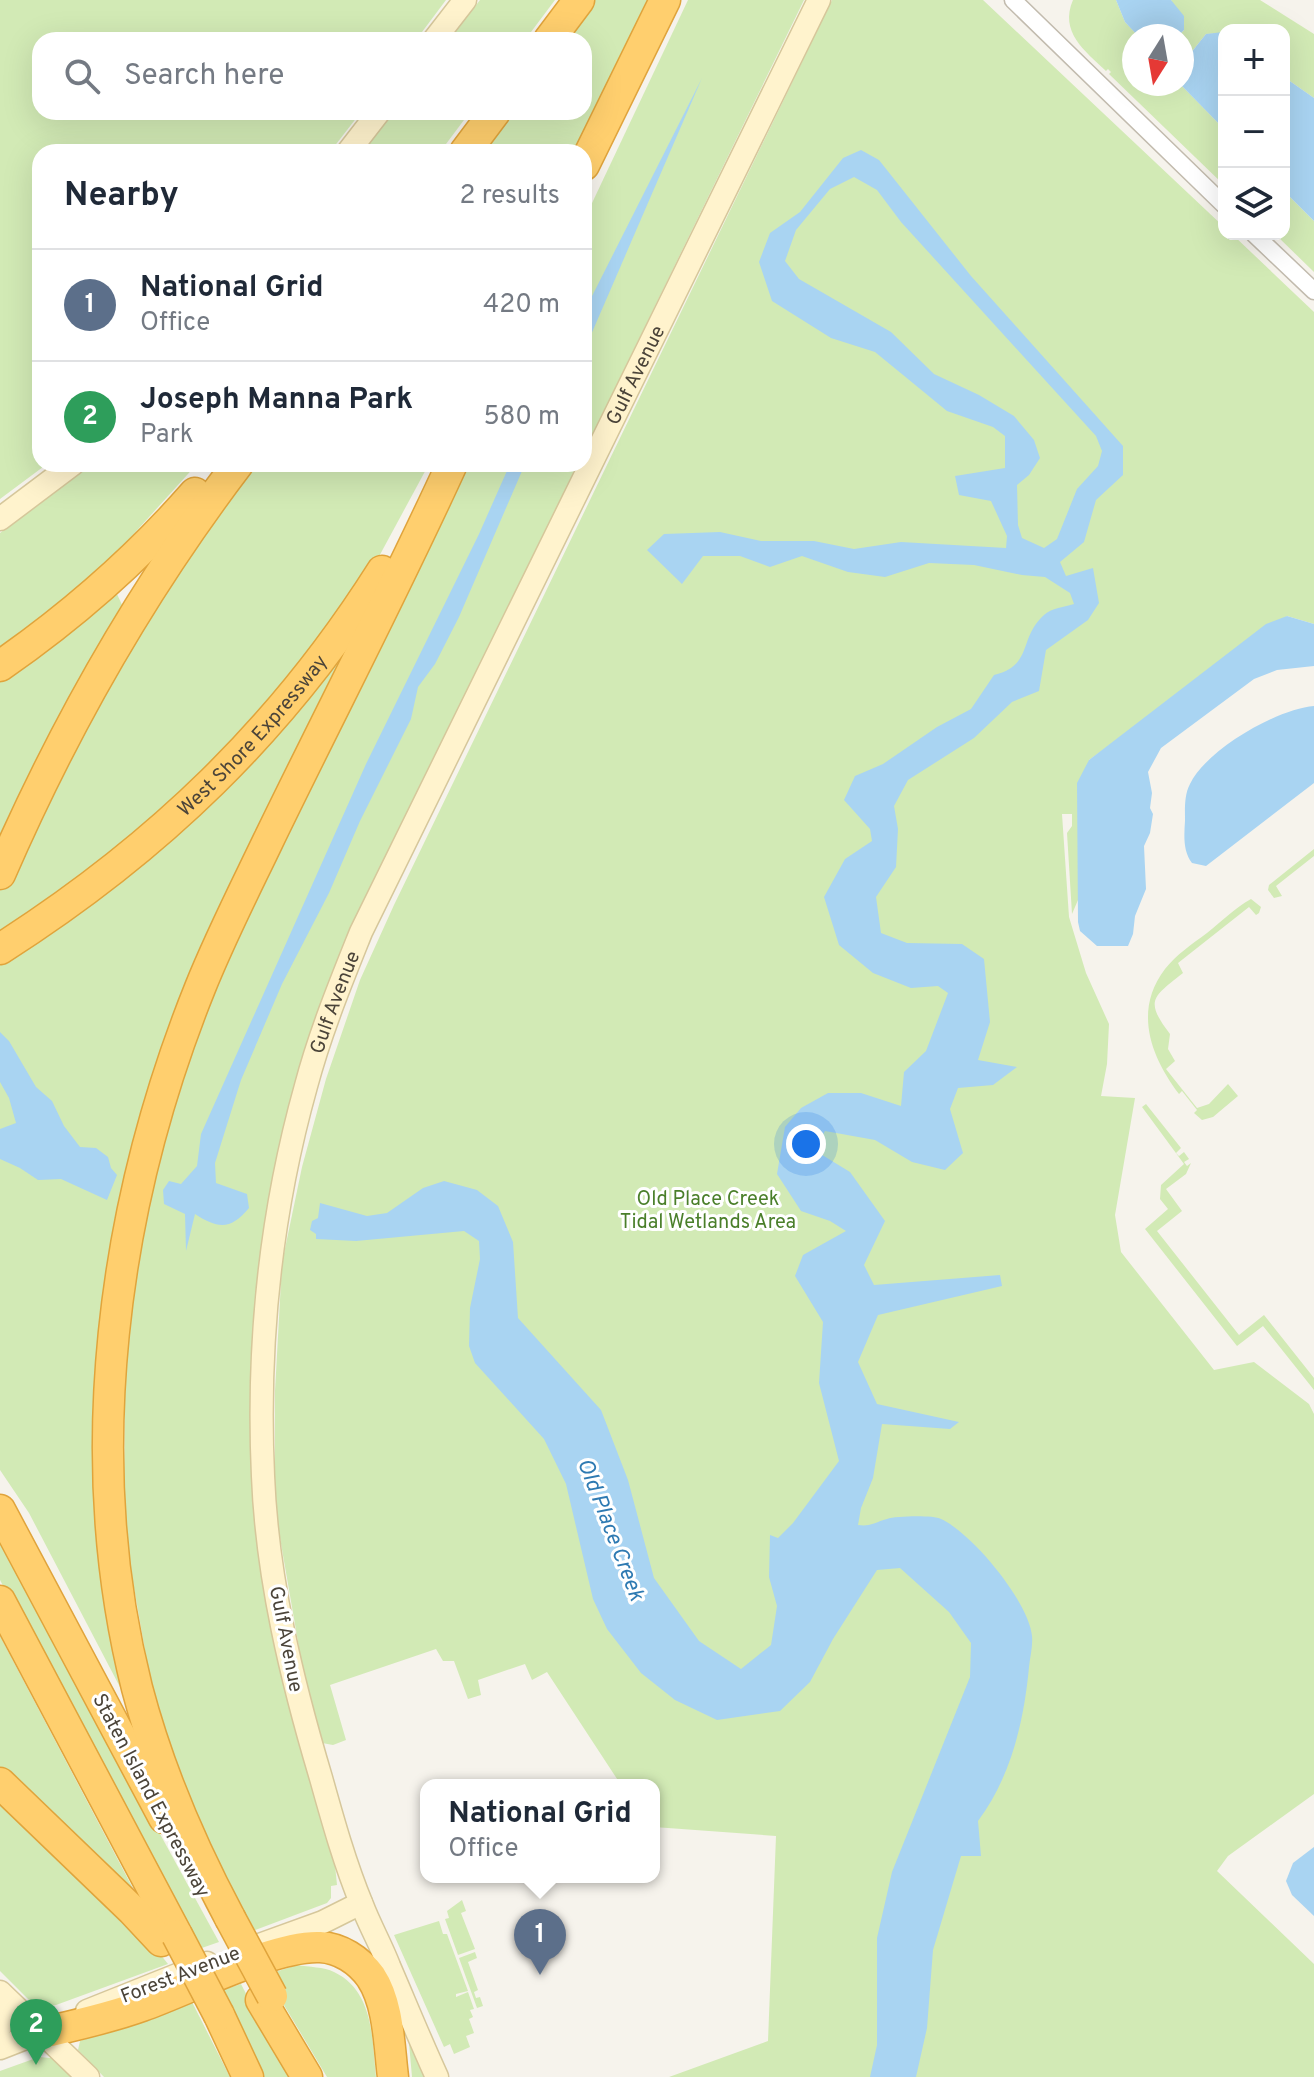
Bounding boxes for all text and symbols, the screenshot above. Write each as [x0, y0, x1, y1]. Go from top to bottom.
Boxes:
north arrow [1122, 24, 1194, 96]
map controls [1218, 24, 1290, 240]
button: + [1218, 24, 1290, 96]
search box [32, 32, 592, 120]
icon: search [60, 54, 104, 98]
text: Search here [124, 58, 284, 95]
button: − [1218, 96, 1290, 168]
button: layers [1218, 168, 1290, 240]
text: Nearby [64, 175, 179, 218]
text: 2 results [460, 180, 560, 213]
text: National Grid [140, 270, 324, 307]
text: 1 [85, 289, 95, 322]
text: 420 m [483, 289, 560, 322]
text: Office [140, 307, 210, 340]
street label: Gulf Avenue [601, 322, 672, 430]
text: Joseph Manna Park [140, 382, 413, 419]
text: 2 [82, 401, 98, 434]
text: 580 m [483, 401, 560, 434]
text: Park [140, 419, 194, 452]
street label: West Shore Expressway [173, 650, 334, 823]
street label: Gulf Avenue [305, 947, 367, 1057]
your location [786, 1124, 826, 1164]
park label: Old Place Creek Tidal Wetlands Area [620, 1187, 796, 1236]
water label: Old Place Creek [570, 1455, 650, 1606]
street label: Gulf Avenue [262, 1584, 308, 1695]
street label: Staten Island Expressway [85, 1690, 215, 1902]
popup [420, 1779, 660, 1883]
text: National Grid [448, 1796, 632, 1833]
text: Office [448, 1833, 519, 1866]
pin: 1 [514, 1909, 566, 1975]
street label: Forest Avenue [117, 1941, 244, 2011]
pin: 2 [10, 1999, 62, 2065]

